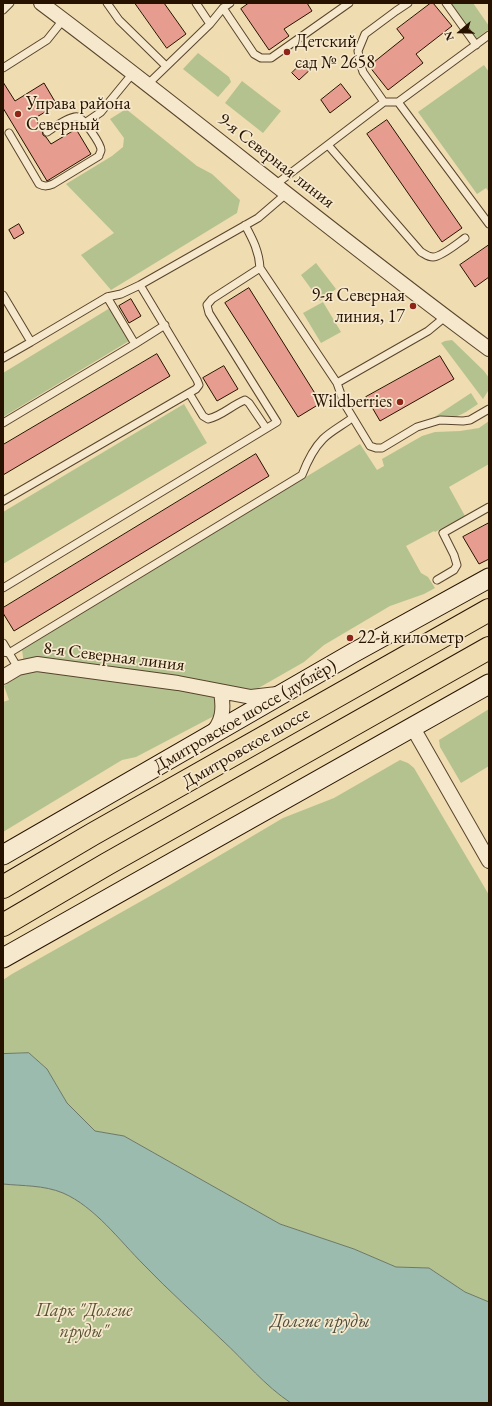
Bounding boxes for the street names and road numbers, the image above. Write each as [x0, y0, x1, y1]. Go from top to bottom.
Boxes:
street label: 9-я Северная линия [213, 109, 339, 213]
street label: 8-я Северная линия [42, 638, 186, 676]
street label: Дмитровское шоссе (дублёр) [150, 655, 340, 777]
street label: Дмитровское шоссе [178, 703, 314, 793]

